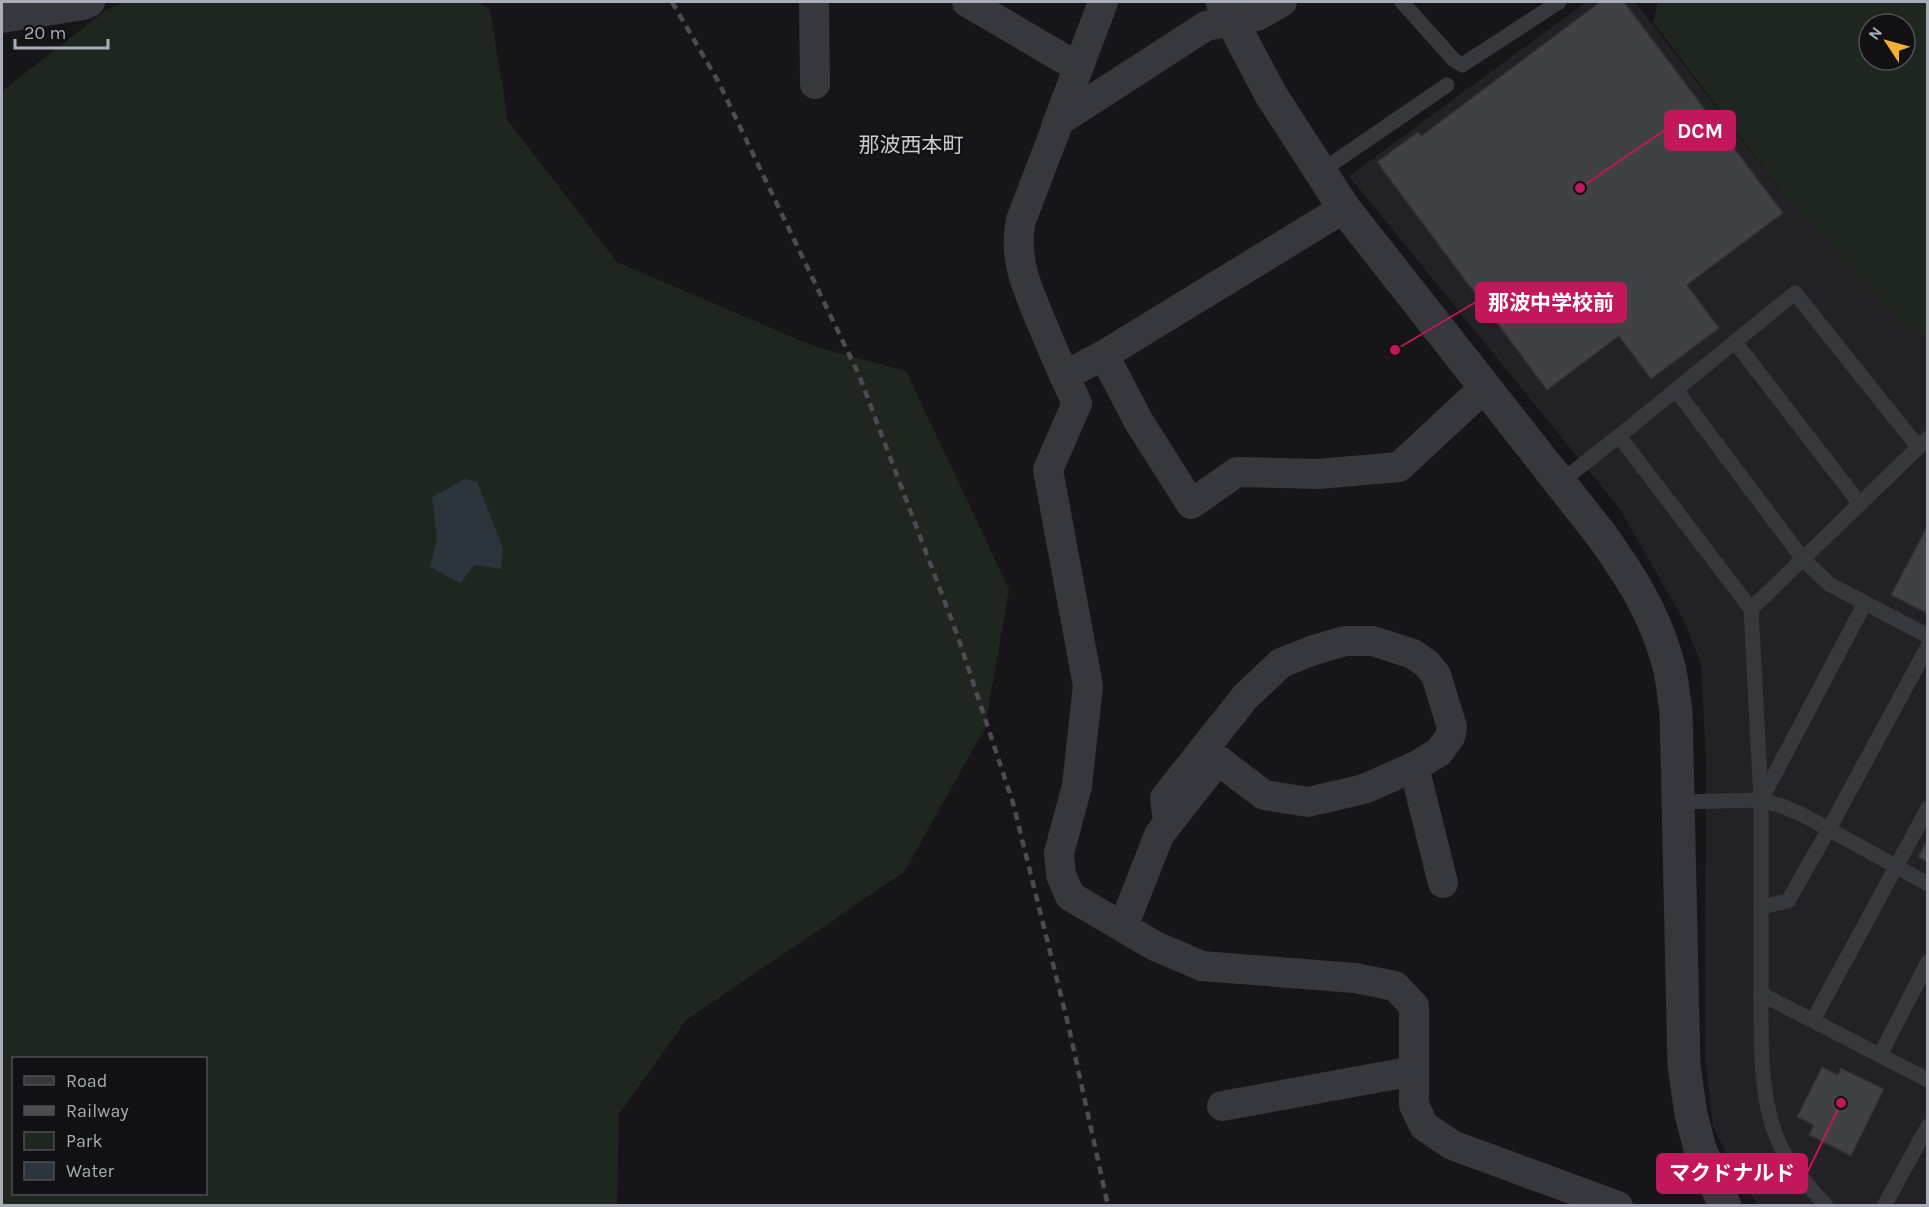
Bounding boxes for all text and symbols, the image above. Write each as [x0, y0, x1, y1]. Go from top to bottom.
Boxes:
scale bar [15, 12, 108, 50]
north arrow [1857, 12, 1917, 72]
text: 20 m [24, 22, 66, 44]
text: N [1864, 23, 1886, 44]
callout: DCM [1665, 111, 1735, 150]
text: DCM [1677, 119, 1723, 143]
district label: 那波西本町 [859, 133, 964, 157]
callout: 那波中学校前 [1476, 283, 1626, 322]
text: 那波中学校前 [1488, 291, 1614, 315]
legend [12, 1057, 207, 1195]
text: Road [66, 1070, 107, 1092]
text: Railway [66, 1100, 129, 1122]
text: Park [66, 1130, 103, 1152]
callout: マクドナルド [1657, 1154, 1807, 1193]
text: Water [66, 1160, 114, 1182]
text: マクドナルド [1669, 1161, 1795, 1185]

